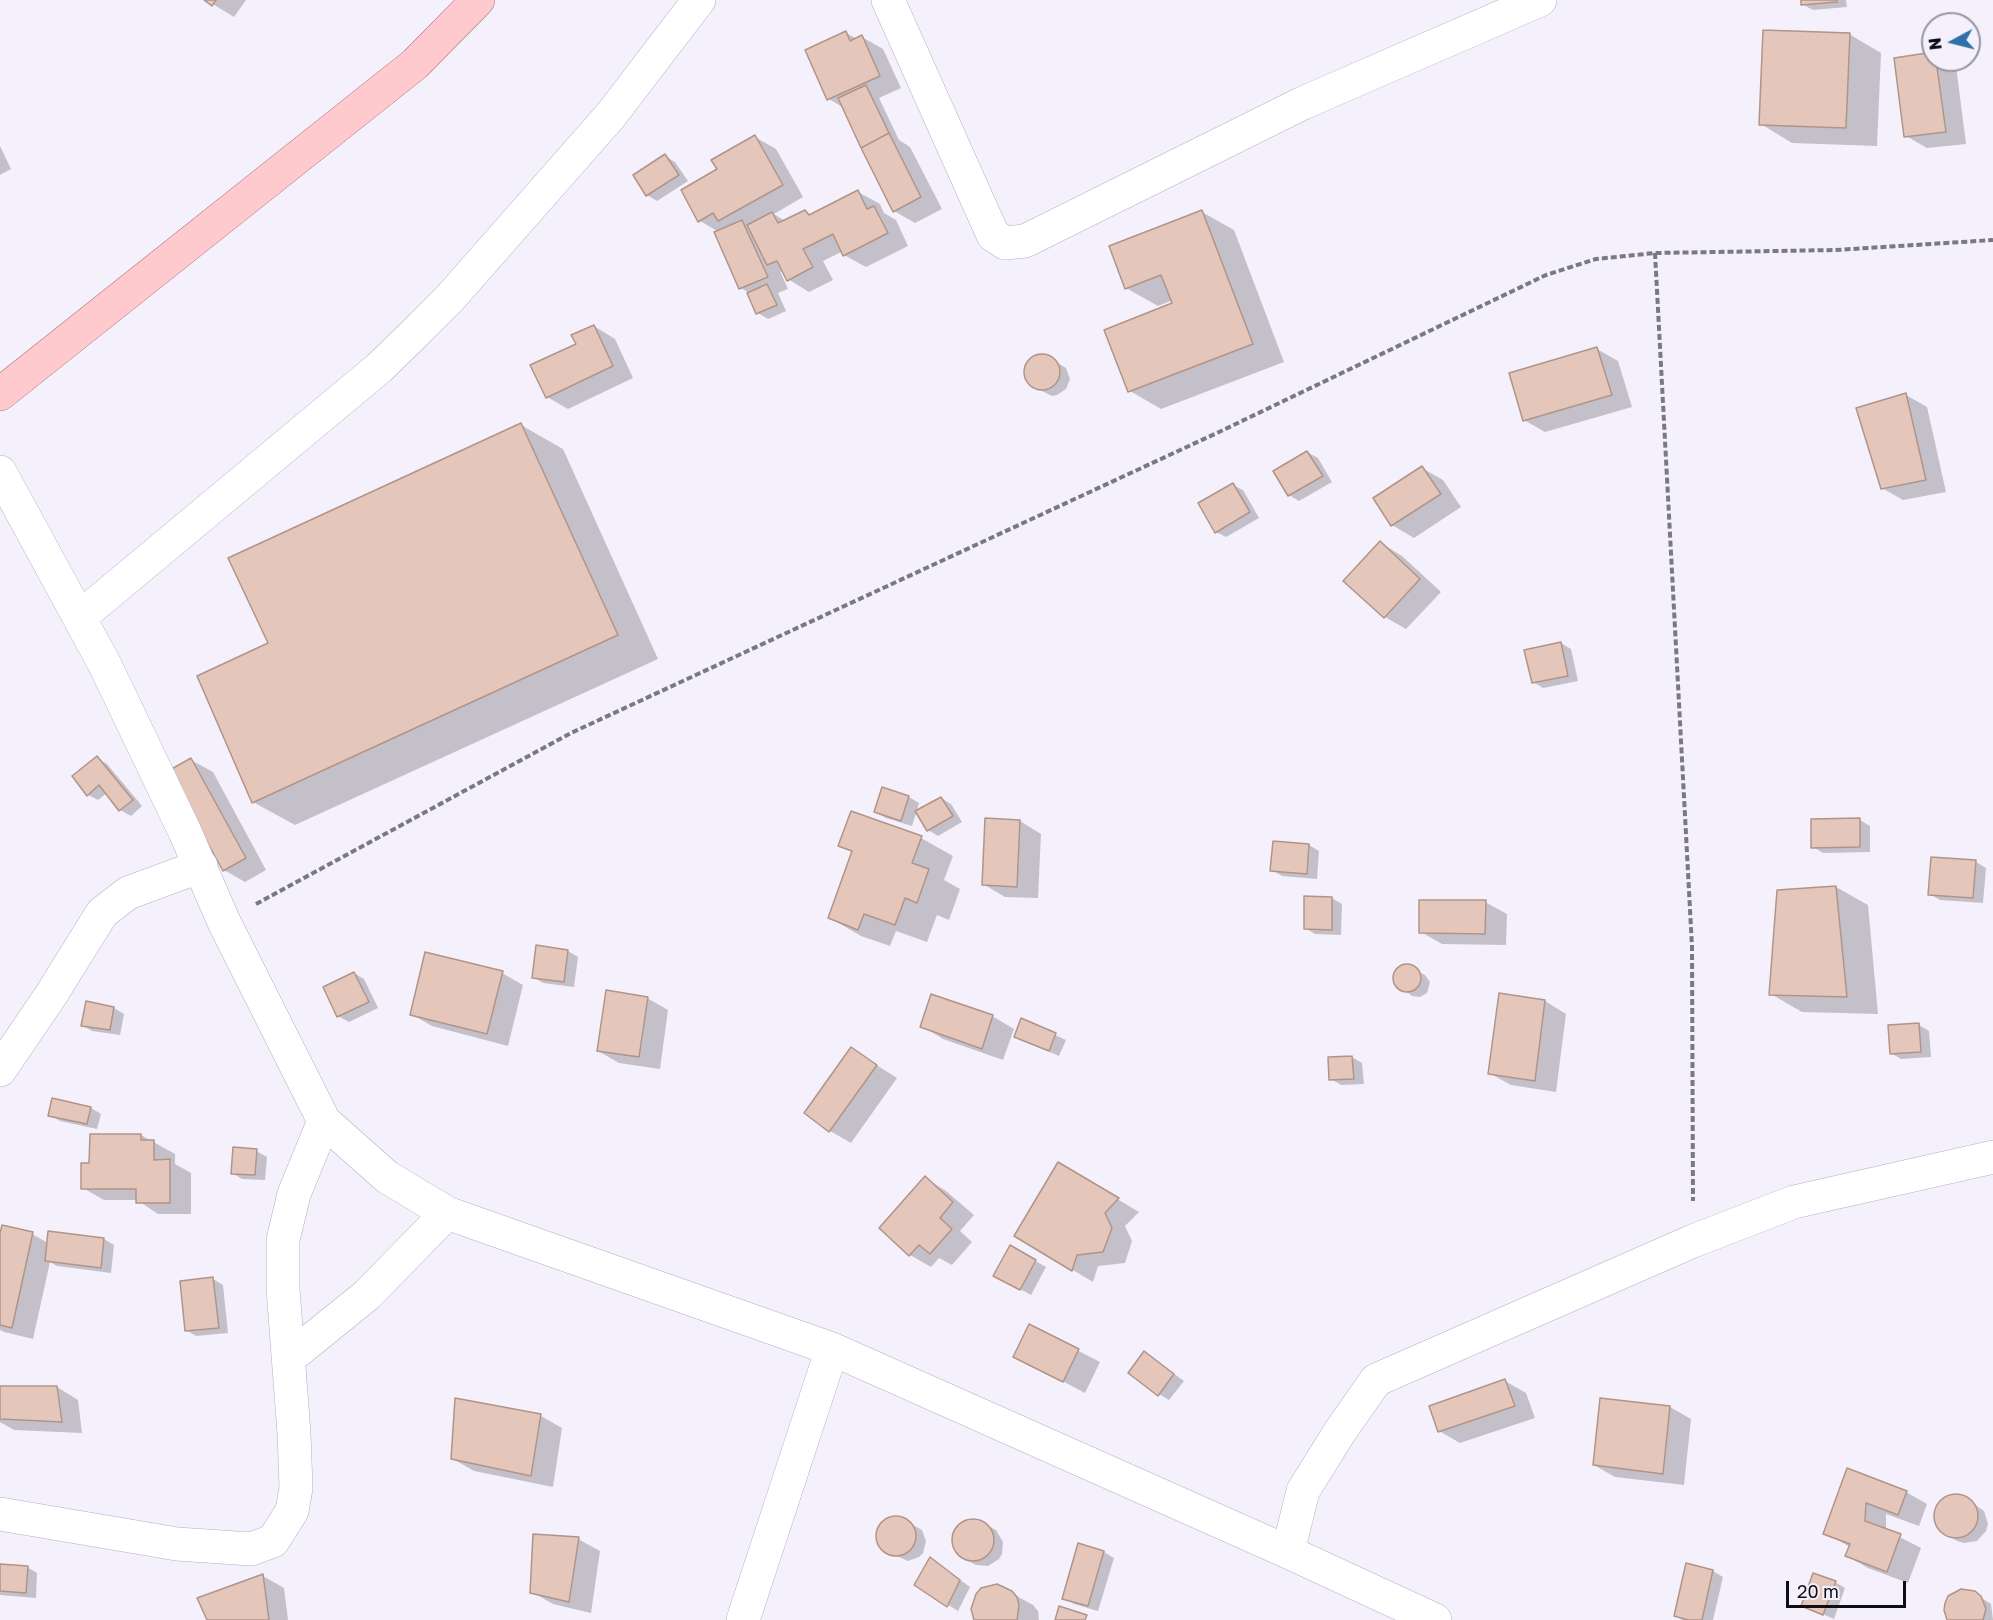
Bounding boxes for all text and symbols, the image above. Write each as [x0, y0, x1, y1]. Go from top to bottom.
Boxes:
north arrow [1921, 12, 1981, 72]
text: N [1924, 37, 1946, 51]
scale bar [1789, 1569, 1909, 1607]
text: 20 m [1797, 1580, 1839, 1602]

